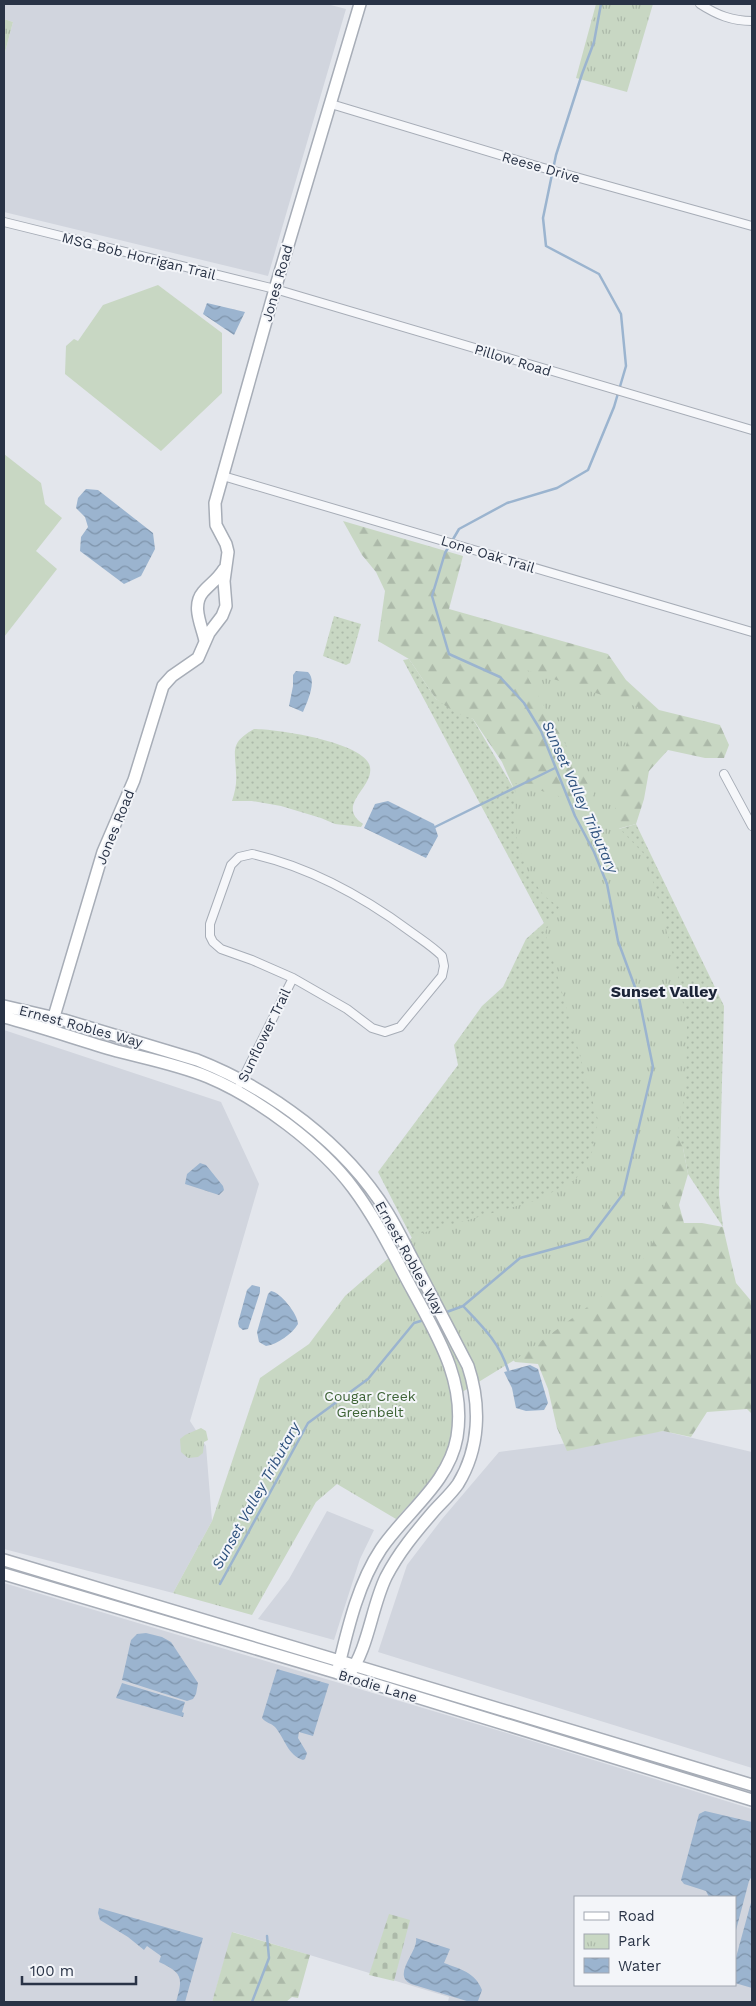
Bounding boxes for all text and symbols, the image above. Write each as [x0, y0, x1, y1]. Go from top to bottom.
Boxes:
street label: Reese Drive [500, 148, 582, 186]
street label: MSG Bob Horrigan Trail [60, 229, 218, 283]
street label: Jones Road [258, 243, 296, 323]
street label: Pillow Road [473, 341, 553, 379]
street label: Lone Oak Trail [439, 532, 538, 576]
water label: Sunset Valley Tributary [538, 718, 622, 877]
street label: Jones Road [93, 787, 137, 867]
district label: Sunset Valley [611, 982, 718, 1001]
street label: Sunflower Trail [234, 985, 294, 1085]
street label: Ernest Robles Way [17, 1002, 145, 1050]
street label: Ernest Robles Way [372, 1198, 448, 1318]
park label: Cougar Creek Greenbelt [324, 1388, 416, 1420]
water label: Sunset Valley Tributary [208, 1418, 305, 1573]
street label: Brodie Lane [337, 1666, 419, 1706]
legend [574, 1896, 736, 1986]
text: Road [618, 1907, 655, 1925]
text: Park [618, 1932, 651, 1950]
scale bar [22, 1954, 136, 1986]
text: Water [618, 1957, 661, 1975]
text: 100 m [30, 1962, 74, 1980]

